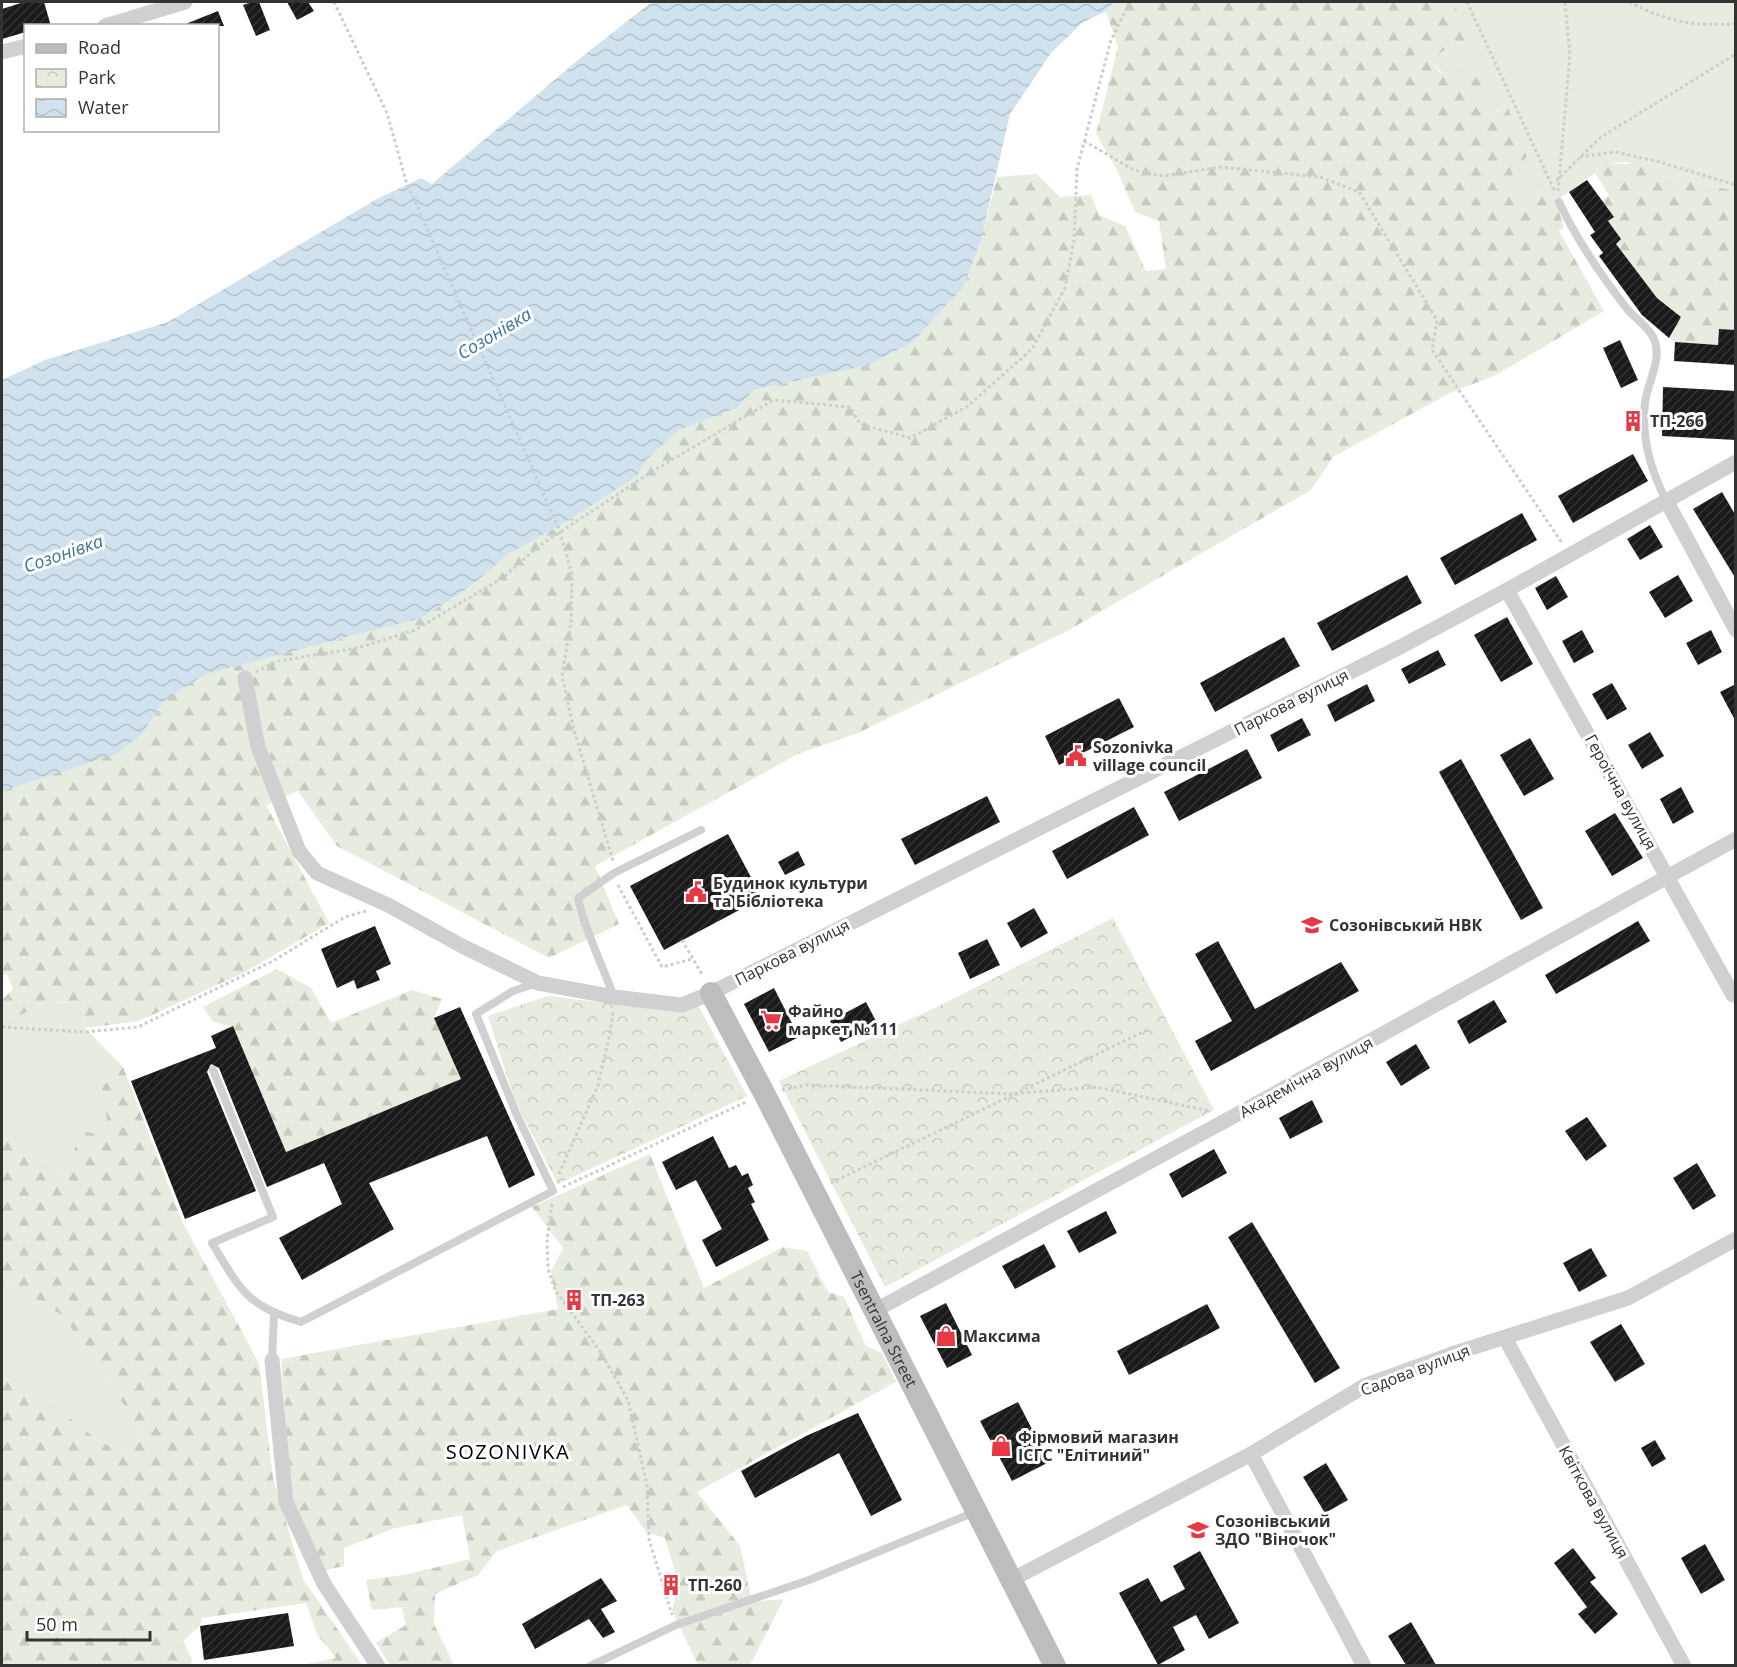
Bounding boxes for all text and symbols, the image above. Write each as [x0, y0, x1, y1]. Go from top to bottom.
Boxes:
legend [24, 24, 219, 132]
text: Road [78, 35, 121, 59]
text: Park [78, 65, 116, 89]
text: Water [78, 95, 129, 119]
water label: Созонівка [452, 301, 536, 365]
building icon: ТП-266 [1621, 409, 1645, 433]
place label: ТП-266 [1650, 410, 1704, 432]
water label: Созонівка [20, 528, 106, 578]
street label: Паркова вулиця [1230, 664, 1352, 740]
street label: Героїчна вулиця [1580, 730, 1662, 854]
place label: Sozonivka village council [1093, 736, 1206, 776]
public building icon: Sozonivka village council [1064, 744, 1088, 768]
place label: Будинок культури та Бібліотека [713, 872, 868, 912]
public building icon: Будинок культури та Бібліотека [684, 880, 708, 904]
school or university icon: Созонівський НВК [1300, 913, 1324, 937]
street label: Паркова вулиця [731, 914, 853, 990]
place label: Созонівський НВК [1329, 914, 1483, 936]
place label: Файно маркет №111 [788, 1000, 898, 1040]
supermarket icon: Файно маркет №111 [759, 1008, 783, 1032]
street label: Академічна вулиця [1235, 1031, 1377, 1123]
street label: Tsentralna Street [845, 1267, 923, 1391]
building icon: ТП-263 [562, 1288, 586, 1312]
place label: ТП-263 [591, 1289, 645, 1311]
shop icon: Максима [934, 1324, 958, 1348]
place label: Максима [963, 1325, 1041, 1347]
street label: Садова вулиця [1357, 1339, 1473, 1401]
place label: Фірмовий магазин ІСГС "Елітиний" [1018, 1426, 1179, 1466]
shop icon: Фірмовий магазин ІСГС "Елітиний" [989, 1434, 1013, 1458]
district label: SOZONIVKA [446, 1438, 570, 1465]
street label: Квіткова вулиця [1554, 1442, 1634, 1562]
place label: Созонівський ЗДО "Віночок" [1215, 1510, 1336, 1550]
school or university icon: Созонівський ЗДО "Віночок" [1186, 1518, 1210, 1542]
building icon: ТП-260 [659, 1573, 683, 1597]
place label: ТП-260 [688, 1574, 742, 1596]
scale bar [27, 1604, 150, 1642]
text: 50 m [36, 1612, 78, 1636]

